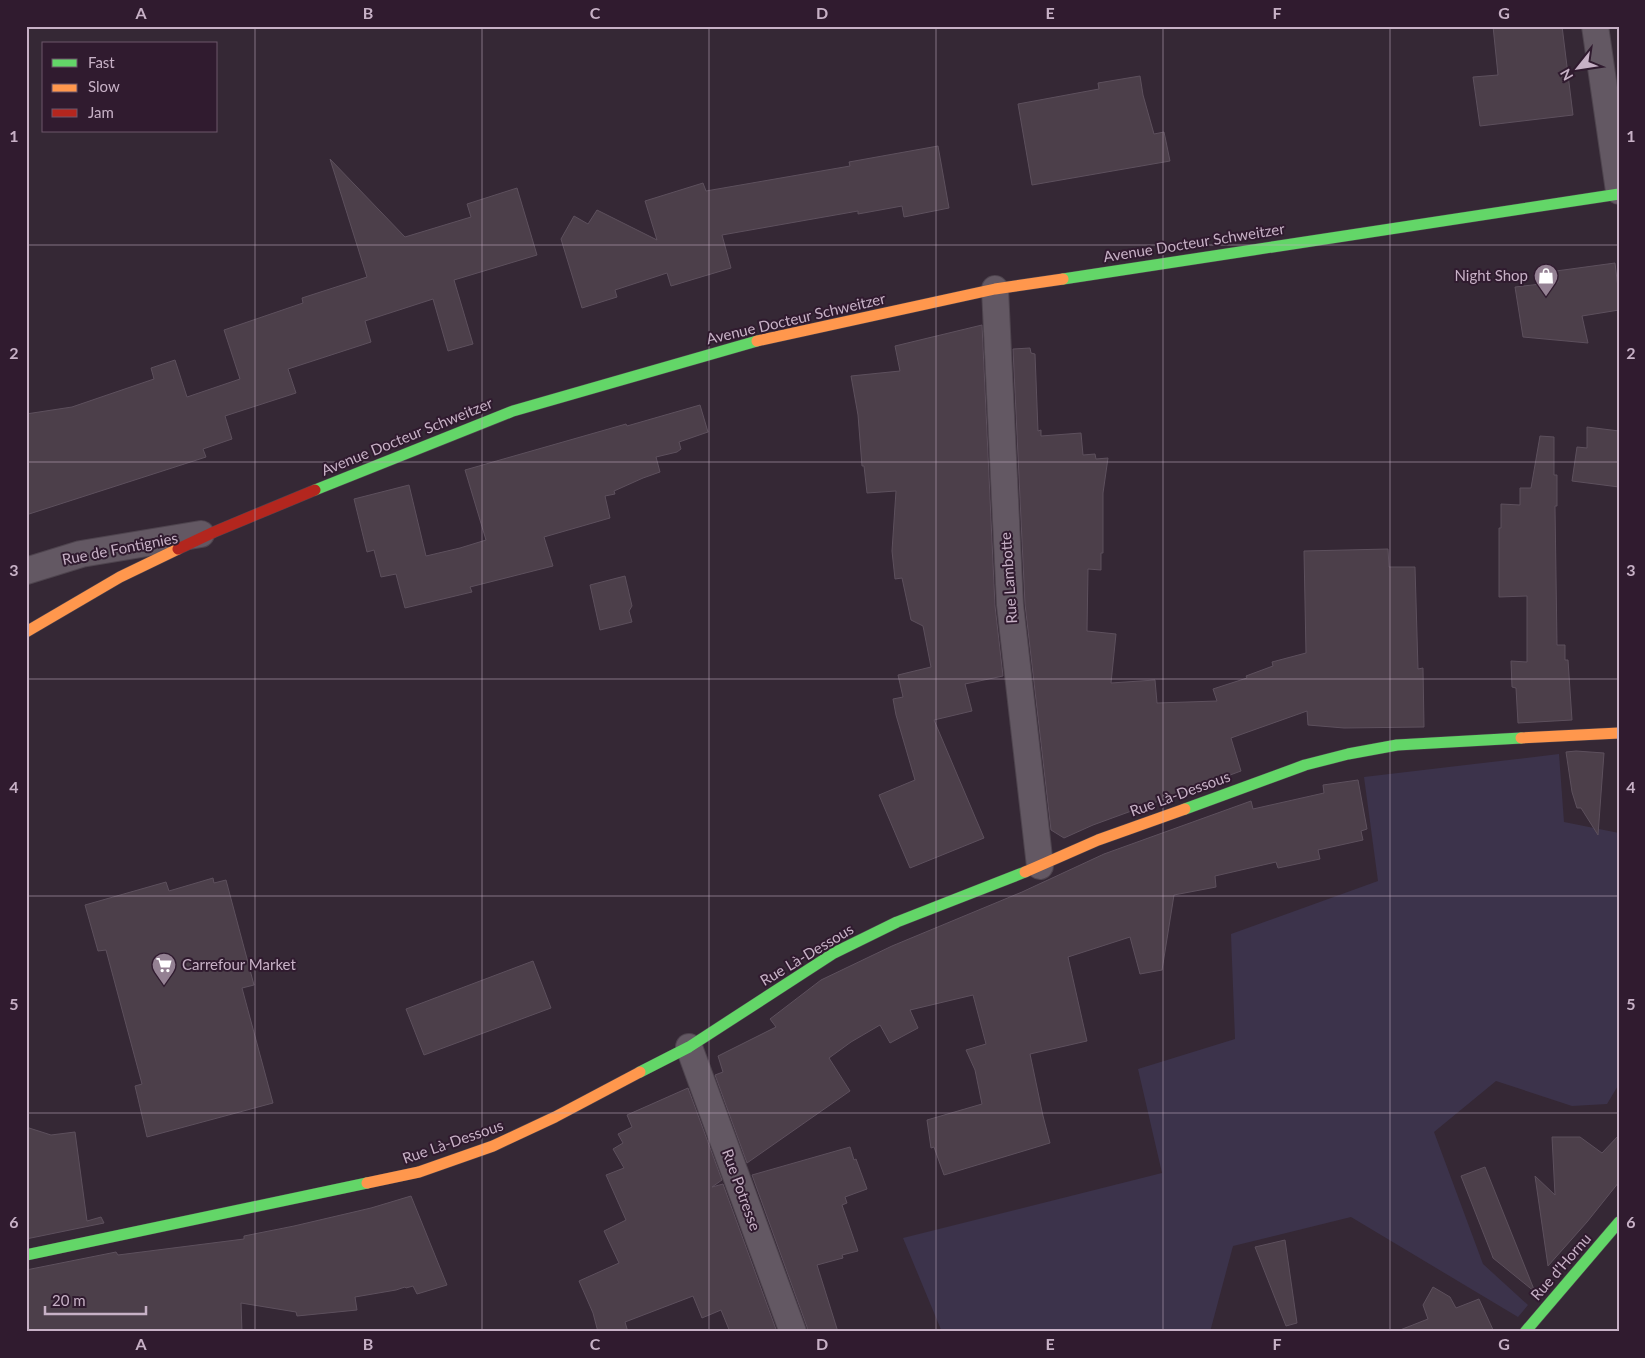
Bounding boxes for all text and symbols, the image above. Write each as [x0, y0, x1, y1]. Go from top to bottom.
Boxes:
text: A [134, 3, 147, 22]
text: B [363, 3, 373, 22]
text: C [590, 3, 601, 22]
text: D [816, 3, 828, 22]
text: E [1045, 3, 1055, 22]
text: F [1272, 3, 1282, 22]
text: G [1498, 3, 1510, 22]
legend [42, 42, 218, 132]
north arrow [1552, 42, 1602, 92]
text: Fast [88, 53, 115, 71]
text: N [1556, 66, 1576, 84]
text: Slow [88, 77, 120, 95]
text: Jam [88, 103, 114, 121]
text: 1 [9, 126, 19, 145]
text: 1 [1626, 126, 1636, 145]
street label: Avenue Docteur Schweitzer [1102, 219, 1286, 265]
shop icon: Night Shop [1533, 263, 1559, 297]
place label: Night Shop [1454, 266, 1528, 284]
street label: Avenue Docteur Schweitzer [704, 289, 888, 347]
text: 2 [9, 343, 19, 362]
text: 2 [1626, 343, 1636, 362]
street label: Avenue Docteur Schweitzer [318, 393, 495, 479]
street label: Rue de Fontignies [60, 528, 179, 568]
street label: Rue Lambotte [996, 532, 1020, 624]
text: 3 [9, 560, 19, 579]
text: 3 [1626, 560, 1636, 579]
street label: Rue Là-Dessous [1127, 767, 1232, 820]
text: 4 [9, 777, 19, 796]
text: 4 [1626, 777, 1636, 796]
street label: Rue Là-Dessous [757, 919, 856, 989]
supermarket icon: Carrefour Market [151, 952, 177, 986]
place label: Carrefour Market [182, 955, 296, 973]
text: 5 [9, 994, 19, 1013]
text: 5 [1626, 994, 1636, 1013]
street label: Rue Là-Dessous [400, 1115, 505, 1167]
street label: Rue Potresse [719, 1146, 765, 1233]
text: 6 [9, 1212, 19, 1231]
text: 6 [1626, 1212, 1636, 1231]
street label: Rue d'Hornu [1526, 1229, 1594, 1303]
scale bar [45, 1283, 146, 1315]
text: 20 m [52, 1291, 86, 1309]
text: A [134, 1334, 147, 1353]
text: B [363, 1334, 373, 1353]
text: C [590, 1334, 601, 1353]
text: D [816, 1334, 828, 1353]
text: E [1045, 1334, 1055, 1353]
text: F [1272, 1334, 1282, 1353]
text: G [1498, 1334, 1510, 1353]

